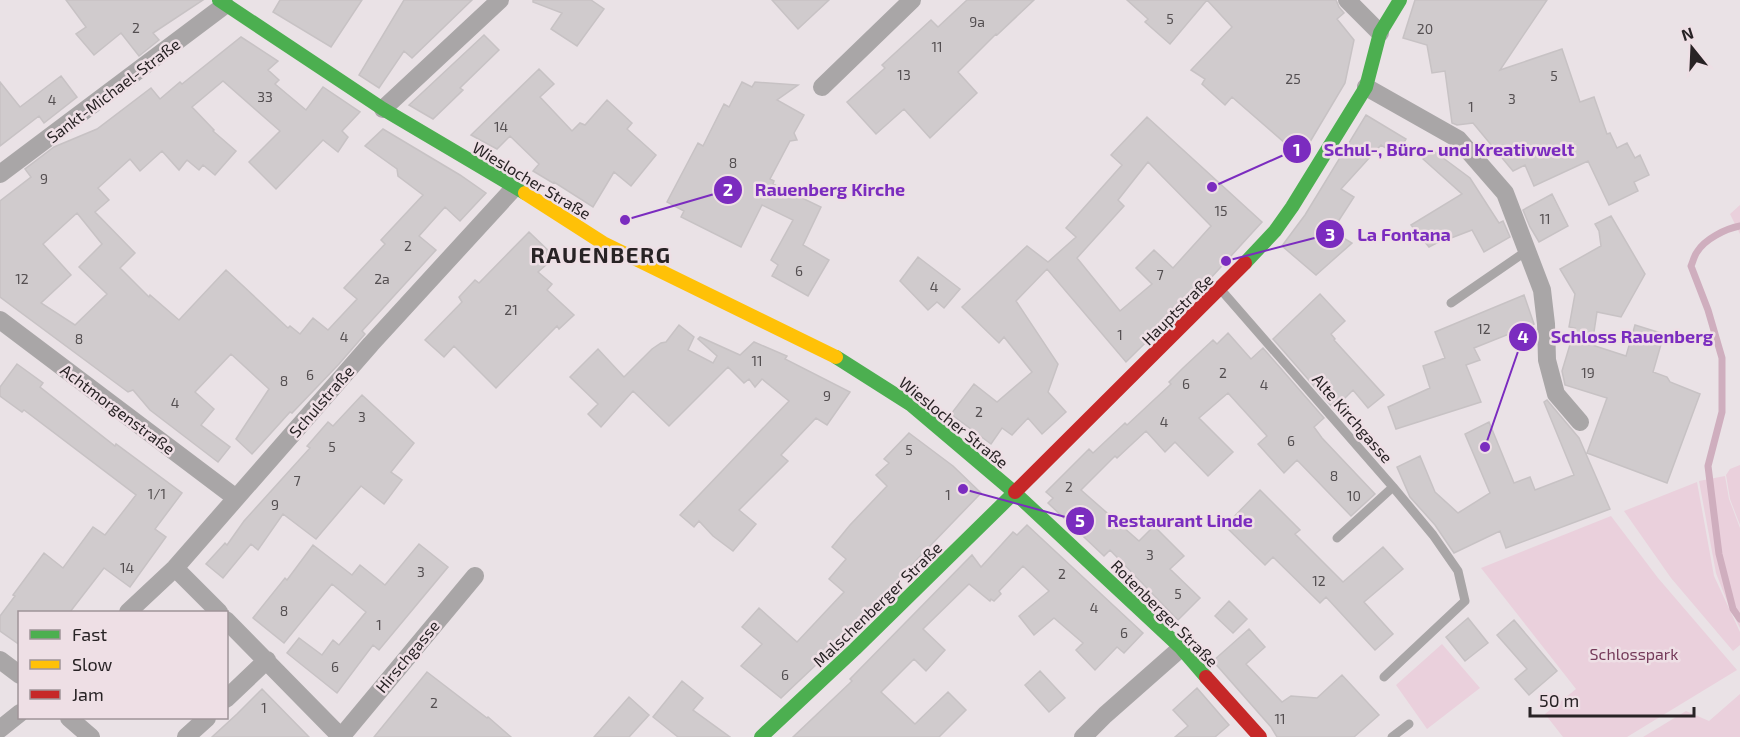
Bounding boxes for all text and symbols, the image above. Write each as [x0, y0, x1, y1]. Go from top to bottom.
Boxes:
house number: 5 [1166, 10, 1174, 27]
house number: 9a [969, 13, 985, 30]
north arrow [1662, 18, 1722, 78]
house number: 2 [132, 19, 140, 36]
house number: 20 [1417, 20, 1433, 37]
text: N [1679, 22, 1696, 44]
street label: Sankt-Michael-Straße [43, 34, 183, 146]
house number: 11 [931, 38, 943, 55]
house number: 13 [897, 66, 911, 83]
house number: 5 [1550, 67, 1558, 84]
house number: 25 [1285, 70, 1301, 87]
house number: 33 [257, 88, 273, 105]
house number: 3 [1508, 90, 1516, 107]
house number: 4 [48, 91, 56, 108]
house number: 1 [1468, 98, 1474, 115]
house number: 14 [494, 118, 508, 135]
callout: Schul-, Büro- und Kreativwelt [1282, 131, 1587, 167]
street label: Wieslocher Straße [469, 137, 595, 223]
text: 1 [1293, 138, 1301, 160]
text: Schul-, Büro- und Kreativwelt [1324, 138, 1575, 160]
house number: 8 [729, 154, 737, 171]
house number: 9 [40, 170, 48, 187]
callout: Rauenberg Kirche [713, 172, 917, 208]
text: 2 [723, 178, 733, 200]
text: Rauenberg Kirche [755, 178, 905, 200]
house number: 15 [1214, 202, 1228, 219]
house number: 11 [1539, 210, 1551, 227]
callout: La Fontana [1315, 216, 1463, 252]
text: 3 [1325, 223, 1335, 245]
text: La Fontana [1357, 223, 1451, 245]
house number: 2 [404, 237, 412, 254]
district label: RAUENBERG [531, 241, 671, 267]
house number: 6 [795, 262, 803, 279]
house number: 7 [1156, 266, 1164, 283]
street label: Hauptstraße [1137, 269, 1217, 349]
house number: 12 [15, 270, 29, 287]
house number: 2a [374, 270, 390, 287]
house number: 4 [930, 278, 938, 295]
house number: 21 [504, 301, 518, 318]
callout: Schloss Rauenberg [1508, 319, 1725, 355]
house number: 12 [1477, 320, 1491, 337]
text: 4 [1517, 325, 1529, 347]
text: Schloss Rauenberg [1551, 325, 1714, 347]
house number: 1 [1117, 326, 1123, 343]
house number: 4 [340, 328, 348, 345]
house number: 8 [75, 330, 83, 347]
house number: 11 [751, 352, 763, 369]
street label: Achtmorgenstraße [57, 360, 179, 458]
street label: Schulstraße [285, 361, 357, 441]
house number: 2 [1219, 364, 1227, 381]
house number: 19 [1581, 364, 1595, 381]
house number: 6 [306, 366, 314, 383]
street label: Alte Kirchgasse [1309, 369, 1397, 467]
house number: 8 [280, 372, 288, 389]
street label: Wieslocher Straße [896, 372, 1012, 472]
house number: 6 [1182, 375, 1190, 392]
house number: 4 [1260, 376, 1268, 393]
house number: 9 [823, 387, 831, 404]
house number: 4 [171, 394, 179, 411]
house number: 2 [975, 403, 983, 420]
house number: 3 [358, 408, 366, 425]
house number: 4 [1160, 413, 1168, 430]
house number: 6 [1287, 432, 1295, 449]
house number: 5 [328, 438, 336, 455]
house number: 5 [905, 441, 913, 458]
house number: 8 [1330, 467, 1338, 484]
house number: 7 [293, 472, 301, 489]
house number: 2 [1065, 478, 1073, 495]
house number: 1/1 [148, 485, 166, 502]
house number: 1 [945, 486, 951, 503]
house number: 10 [1347, 487, 1361, 504]
house number: 9 [271, 496, 279, 513]
callout: Restaurant Linde [1065, 503, 1265, 539]
text: 5 [1075, 509, 1085, 531]
text: Restaurant Linde [1107, 509, 1253, 531]
street label: Malschenberger Straße [809, 538, 945, 670]
house number: 3 [1146, 546, 1154, 563]
street label: Rotenberger Straße [1108, 556, 1222, 670]
house number: 14 [120, 559, 134, 576]
house number: 3 [417, 563, 425, 580]
house number: 2 [1058, 565, 1066, 582]
house number: 12 [1312, 572, 1326, 589]
house number: 5 [1174, 585, 1182, 602]
house number: 4 [1090, 599, 1098, 616]
house number: 8 [280, 602, 288, 619]
legend [18, 611, 228, 719]
street label: Hirschgasse [371, 616, 443, 696]
house number: 1 [376, 616, 382, 633]
text: Fast [72, 623, 107, 645]
house number: 6 [1120, 624, 1128, 641]
park label: Schlosspark [1590, 644, 1678, 663]
text: Slow [72, 653, 113, 675]
house number: 6 [331, 658, 339, 675]
house number: 6 [781, 666, 789, 683]
scale bar [1530, 680, 1694, 718]
text: Jam [72, 683, 104, 705]
text: 50 m [1539, 689, 1579, 711]
house number: 2 [430, 694, 438, 711]
house number: 1 [261, 699, 267, 716]
house number: 11 [1274, 710, 1286, 727]

